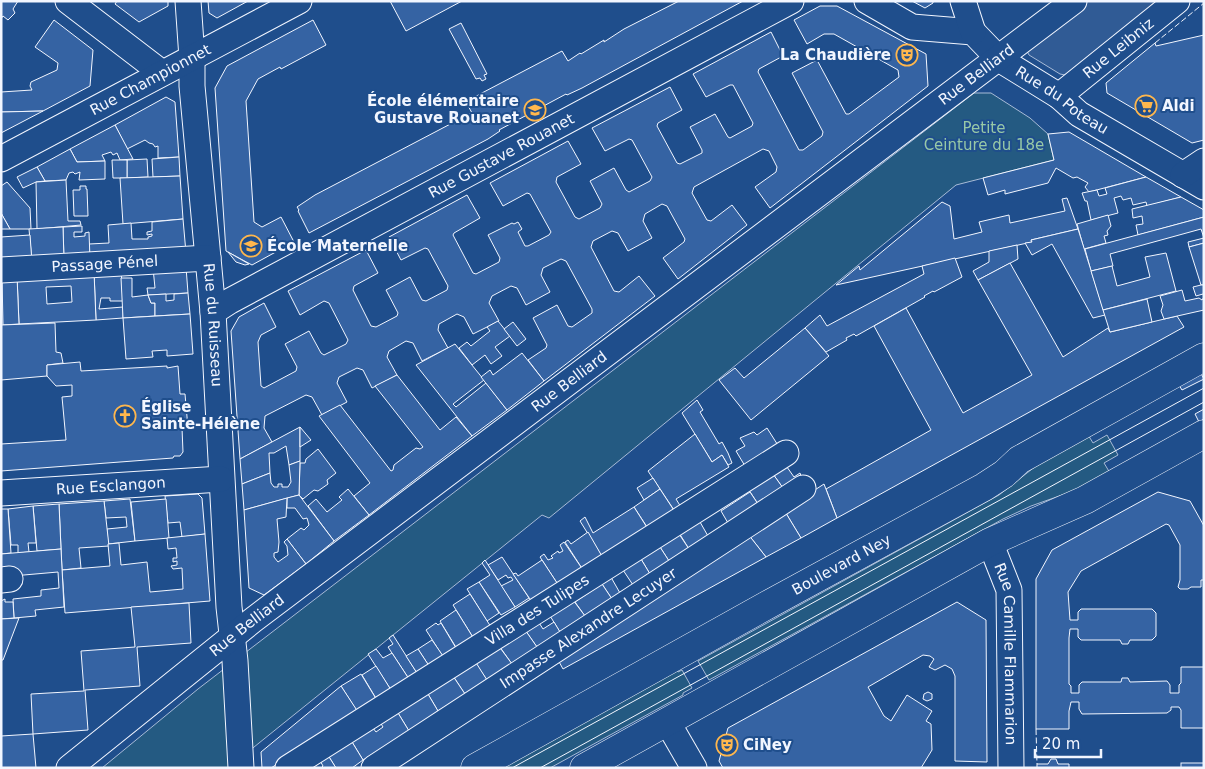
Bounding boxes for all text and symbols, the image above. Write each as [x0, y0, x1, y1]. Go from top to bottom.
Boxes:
street label: Rue Leibniz [1079, 14, 1157, 82]
street label: Rue Championnet [87, 40, 214, 119]
street label: Rue Belliard [935, 40, 1018, 109]
theatre icon: La Chaudière [895, 43, 919, 67]
place label: La Chaudière [780, 46, 891, 64]
street label: Rue du Poteau [1012, 62, 1111, 138]
place label: École élémentaire Gustave Rouanet [367, 91, 519, 127]
supermarket icon: Aldi [1134, 94, 1158, 118]
place label: Aldi [1162, 97, 1195, 115]
school or university icon: École élémentaire Gustave Rouanet [523, 98, 547, 122]
street label: Rue Gustave Rouanet [425, 110, 577, 202]
park label: Petite Ceinture du 18e [924, 119, 1044, 154]
school or university icon: École Maternelle [239, 234, 263, 258]
place label: École Maternelle [267, 236, 408, 255]
street label: Passage Pénel [51, 252, 159, 276]
street label: Rue du Ruisseau [199, 262, 226, 387]
street label: Rue Belliard [528, 347, 610, 416]
place label: Église Sainte-Hélène [141, 397, 260, 433]
church icon: Église Sainte-Hélène [113, 404, 137, 428]
street label: Rue Esclangon [55, 474, 166, 498]
street label: Boulevard Ney [789, 530, 894, 599]
street label: Rue Camille Flammarion [990, 560, 1020, 745]
street label: Impasse Alexandre Lecuyer [497, 563, 681, 692]
street label: Villa des Tulipes [482, 571, 593, 650]
street label: Rue Belliard [206, 591, 288, 660]
scale bar [1035, 726, 1101, 758]
theatre icon: CiNey [715, 733, 739, 757]
text: 20 m [1042, 735, 1080, 753]
place label: CiNey [743, 736, 792, 754]

